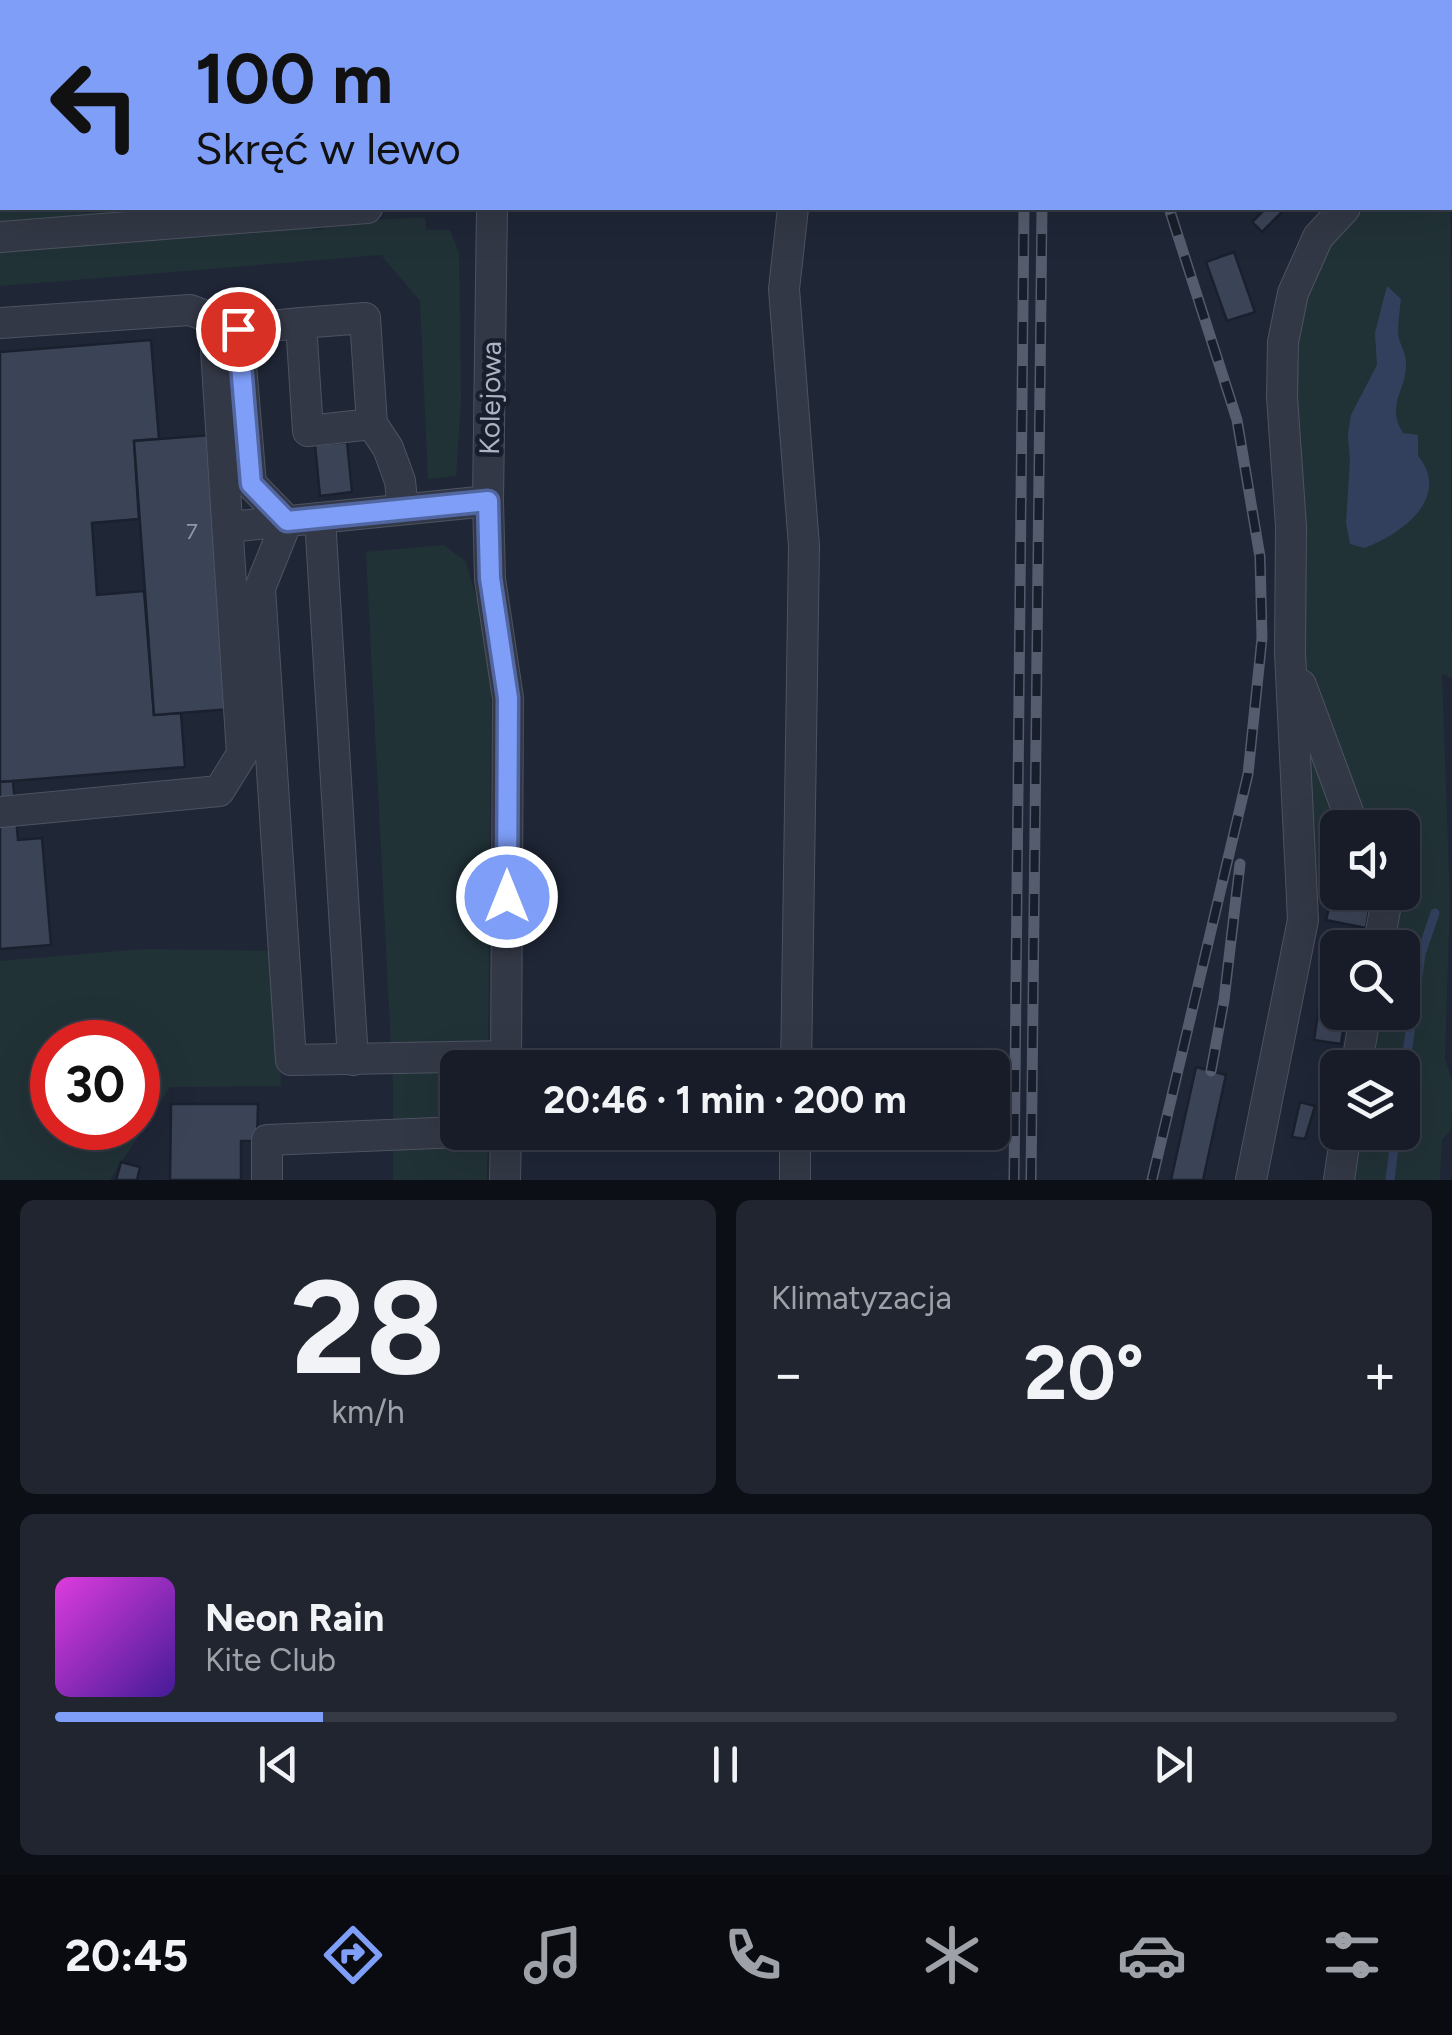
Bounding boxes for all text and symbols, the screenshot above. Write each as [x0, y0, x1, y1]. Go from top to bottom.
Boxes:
text: 100 m [195, 36, 393, 121]
icon: left [30, 40, 160, 170]
text: Skręć w lewo [195, 121, 461, 175]
pin [196, 287, 281, 372]
icon: arrive [211, 302, 266, 357]
street label: Kolejowa [472, 341, 508, 455]
house number: 7 [186, 518, 198, 545]
map controls [1320, 810, 1420, 1150]
button: sound [1320, 810, 1420, 910]
position arrow [455, 845, 559, 949]
button: search [1320, 930, 1420, 1030]
speed limit sign: 30 [30, 1020, 160, 1150]
button: layers [1320, 1050, 1420, 1150]
text: 20:46 · 1 min · 200 m [543, 1077, 907, 1123]
text: 28 [291, 1250, 445, 1406]
text: Klimatyzacja [771, 1279, 952, 1317]
text: 20° [1024, 1328, 1144, 1418]
text: − [771, 1341, 805, 1407]
text: + [1363, 1341, 1397, 1407]
text: km/h [331, 1393, 405, 1431]
text: Neon Rain [205, 1595, 384, 1641]
text: Kite Club [205, 1641, 336, 1679]
icon: previous [251, 1737, 306, 1792]
icon: pause [698, 1737, 753, 1792]
icon: next [1146, 1737, 1201, 1792]
icon: directions [318, 1920, 388, 1990]
icon: music [518, 1920, 588, 1990]
icon: phone [718, 1920, 788, 1990]
icon: climate [917, 1920, 987, 1990]
icon: car [1117, 1920, 1187, 1990]
icon: filters [1317, 1920, 1387, 1990]
text: 20:45 [65, 1928, 188, 1982]

